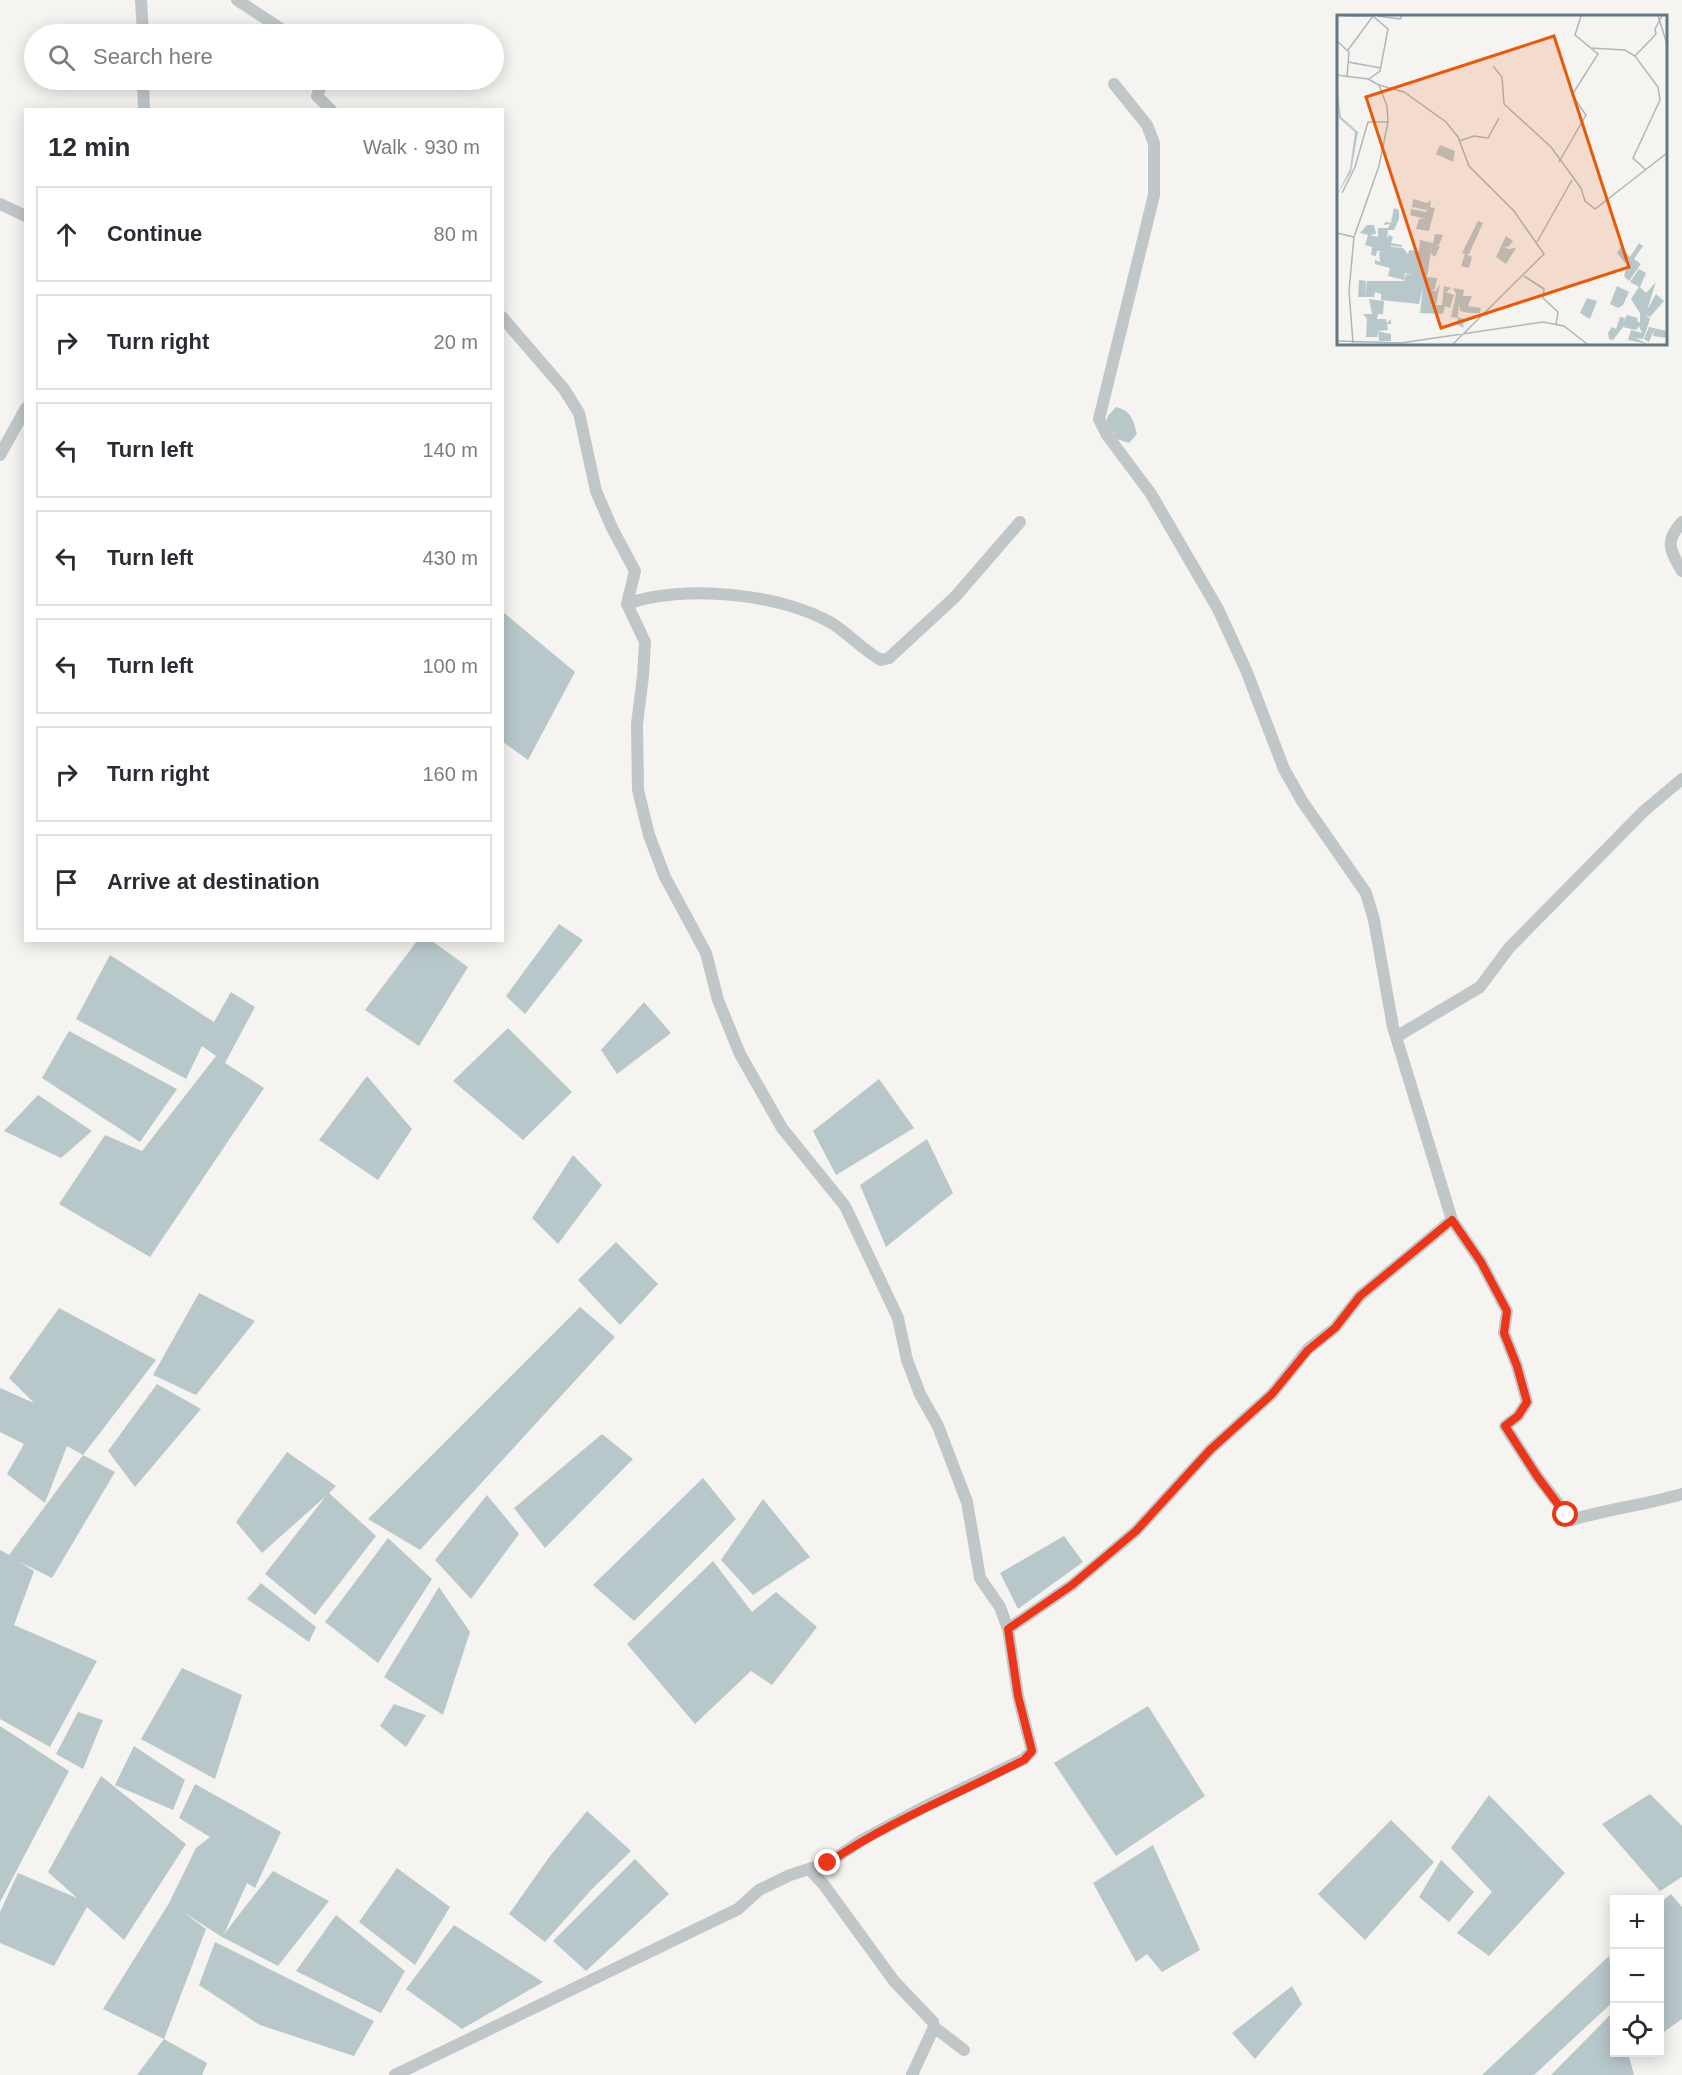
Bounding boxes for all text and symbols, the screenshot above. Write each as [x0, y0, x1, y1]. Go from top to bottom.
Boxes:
inset map [1337, 15, 1667, 345]
search box [24, 24, 504, 90]
icon: search [45, 41, 78, 74]
text: Search here [93, 44, 213, 69]
text: 12 min [48, 132, 130, 162]
text: Walk · 930 m [363, 136, 480, 158]
icon: ahead [50, 218, 83, 251]
text: Continue [107, 221, 202, 246]
text: 80 m [434, 223, 478, 245]
icon: right [50, 326, 83, 359]
text: Turn right [107, 329, 209, 354]
text: 20 m [434, 331, 478, 353]
icon: left [50, 434, 83, 467]
text: Turn left [107, 437, 193, 462]
text: 140 m [422, 439, 478, 461]
icon: left [50, 542, 83, 575]
text: Turn left [107, 545, 193, 570]
text: 430 m [422, 547, 478, 569]
icon: left [50, 650, 83, 683]
text: Turn left [107, 653, 193, 678]
text: 100 m [422, 655, 478, 677]
icon: right [50, 758, 83, 791]
text: Turn right [107, 761, 209, 786]
text: 160 m [422, 763, 478, 785]
icon: arrive [50, 866, 83, 899]
text: Arrive at destination [107, 869, 320, 894]
route start [1552, 1501, 1578, 1527]
route end [814, 1849, 840, 1875]
map controls [1610, 1895, 1664, 2057]
button: + [1610, 1895, 1664, 1949]
button: − [1610, 1949, 1664, 2003]
button: locate [1610, 2003, 1664, 2057]

